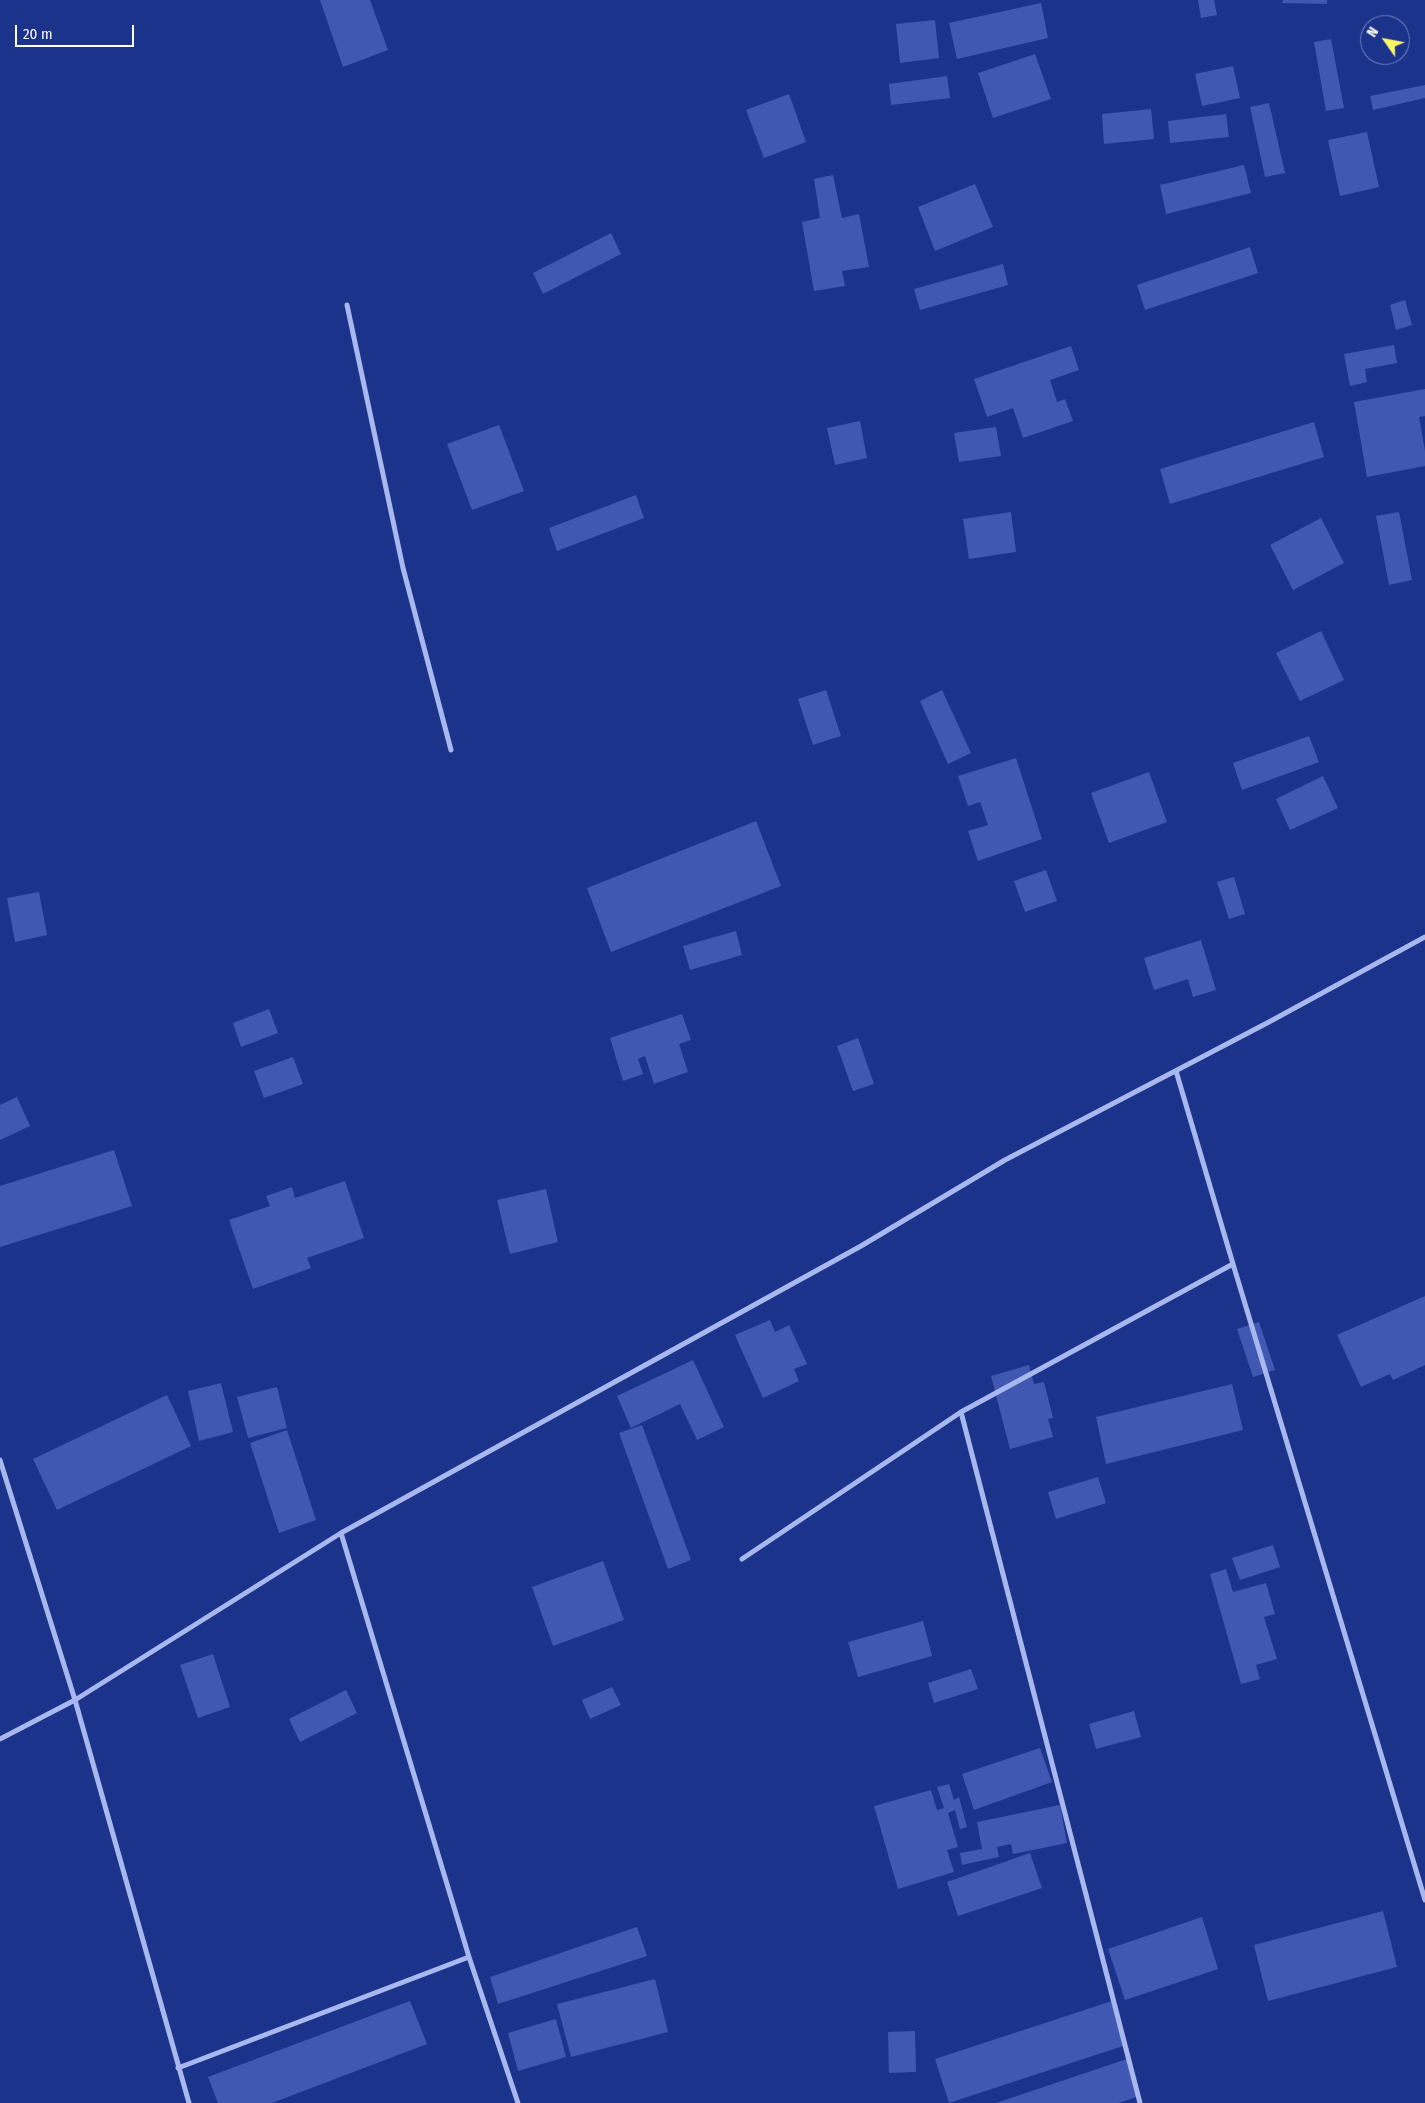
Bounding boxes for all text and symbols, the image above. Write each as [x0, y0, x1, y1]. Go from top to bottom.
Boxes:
scale bar [18, 15, 136, 47]
north arrow [1360, 15, 1410, 65]
text: N [1363, 24, 1382, 40]
text: 20 m [23, 25, 53, 43]

